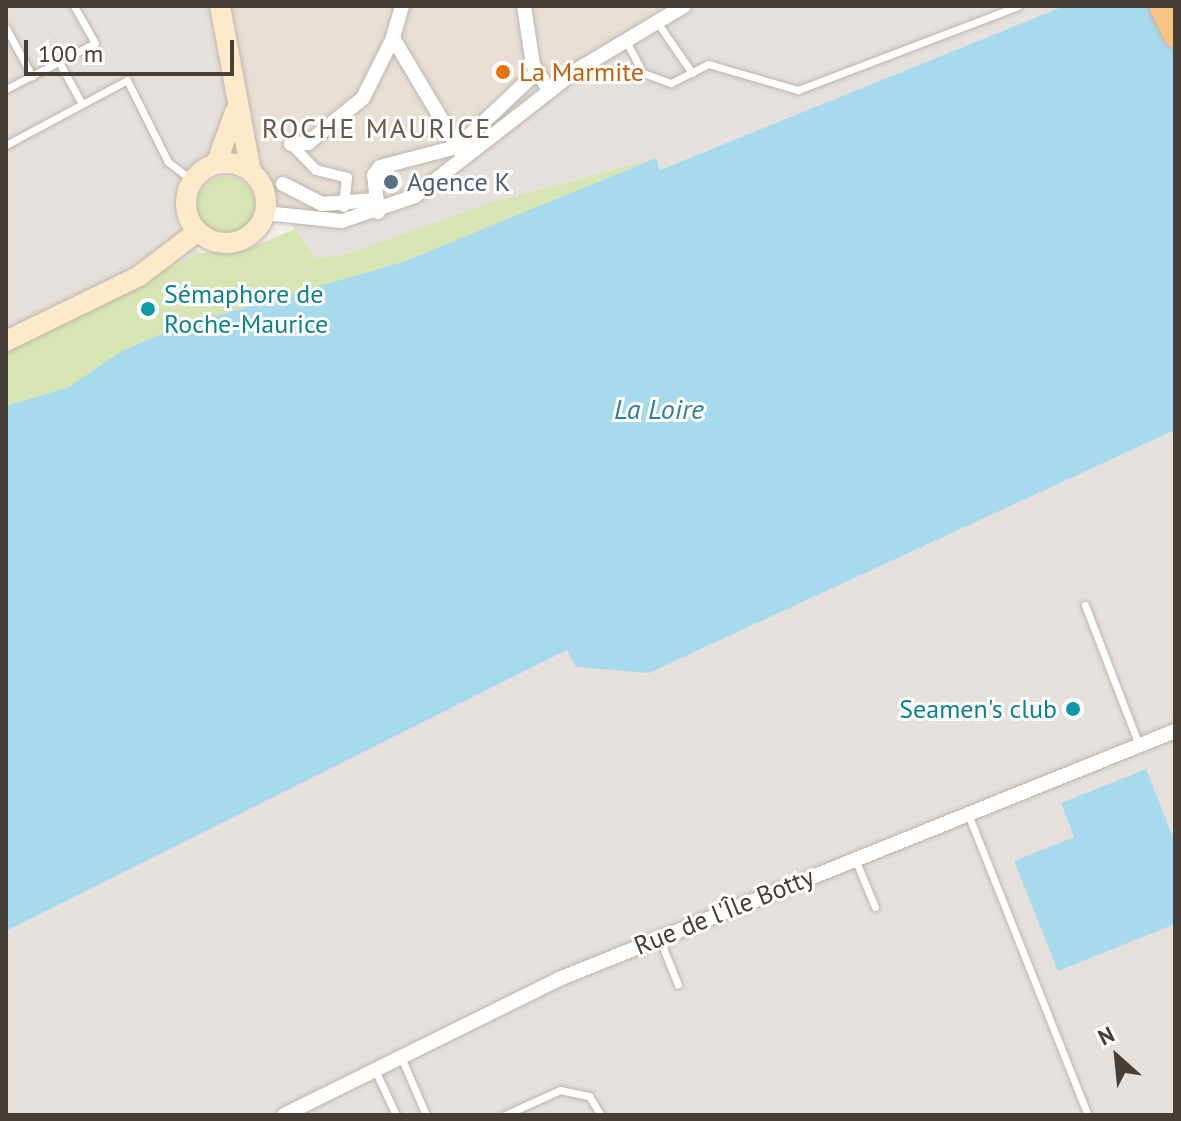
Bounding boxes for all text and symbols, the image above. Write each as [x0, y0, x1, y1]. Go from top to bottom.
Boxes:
scale bar [28, 24, 238, 74]
text: 100 m [38, 38, 103, 69]
place label: La Marmite [519, 56, 644, 88]
marker: La Marmite [494, 63, 512, 81]
district label: ROCHE MAURICE [262, 111, 492, 145]
place label: Agence K [407, 166, 510, 198]
marker: Agence K [382, 173, 400, 191]
place label: Sémaphore de Roche-Maurice [164, 278, 328, 340]
marker: Sémaphore de Roche-Maurice [139, 300, 157, 318]
water label: La Loire [614, 392, 704, 426]
place label: Seamen's club [899, 693, 1057, 725]
marker: Seamen's club [1064, 700, 1082, 718]
street label: Rue de l'Île Botty [630, 861, 818, 961]
north arrow [1077, 1017, 1157, 1097]
text: N [1093, 1020, 1119, 1051]

